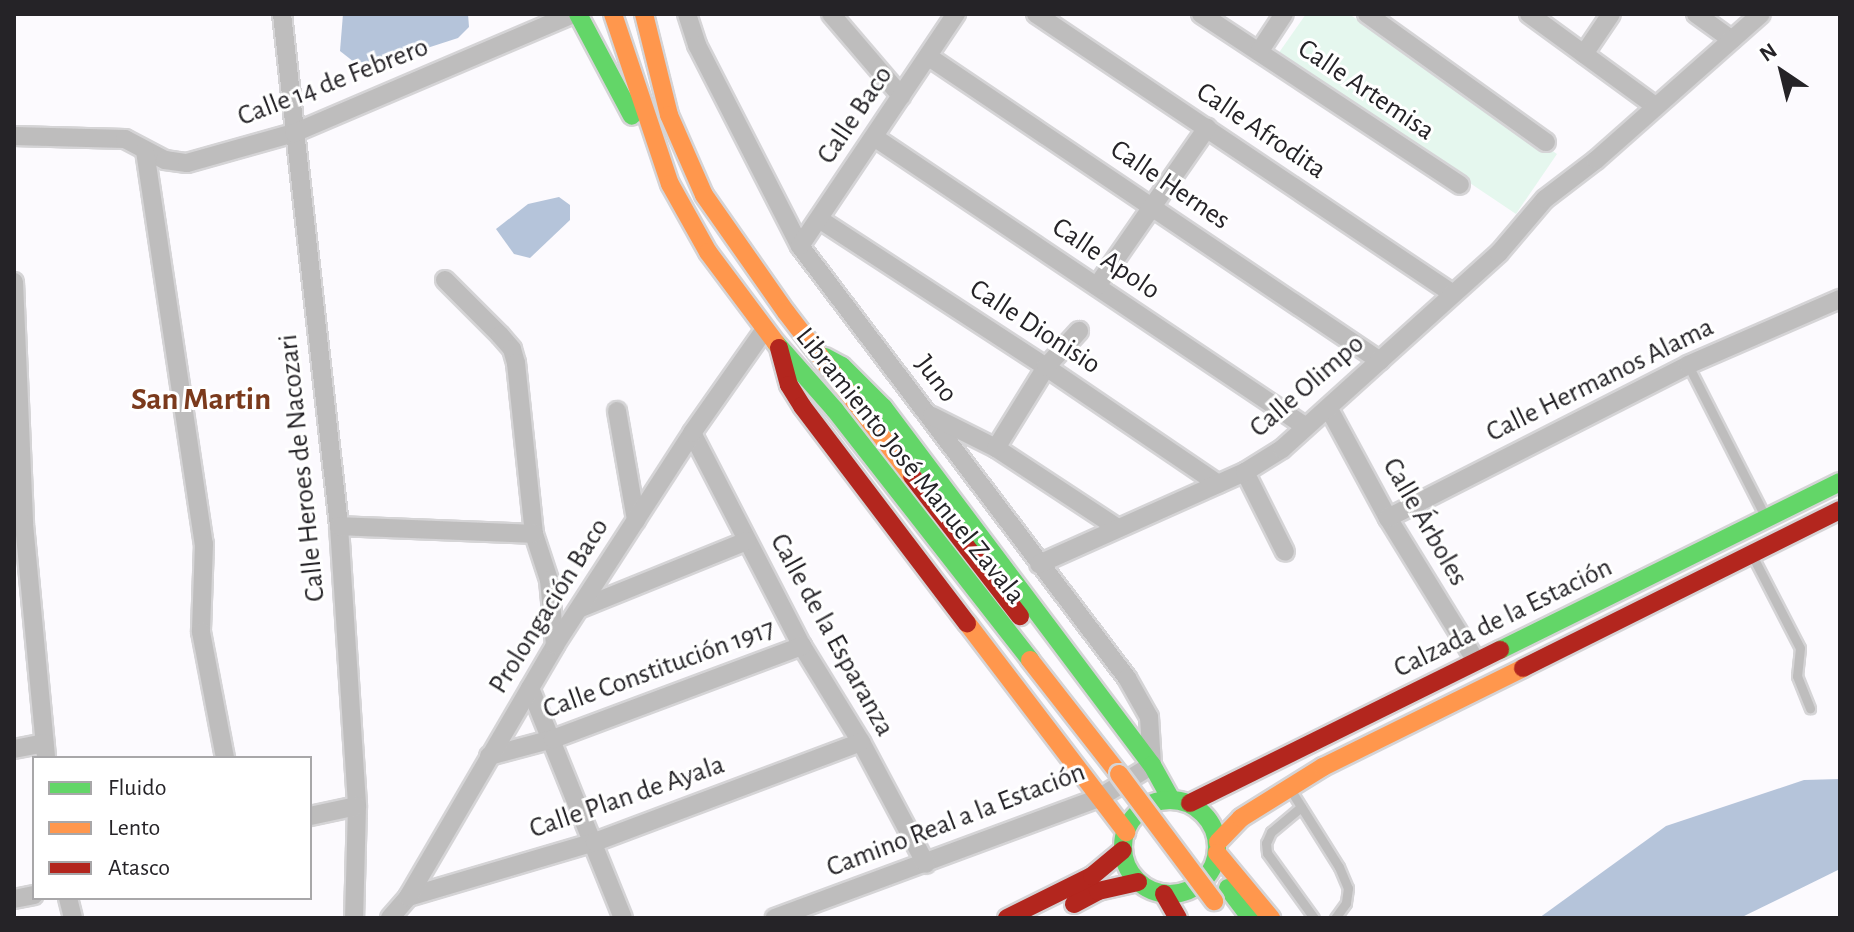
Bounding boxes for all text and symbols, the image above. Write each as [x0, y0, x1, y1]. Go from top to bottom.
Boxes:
street label: Calle 14 de Febrero [233, 30, 433, 134]
street label: Calle Artemisa [1291, 32, 1441, 148]
north arrow [1742, 32, 1822, 112]
text: N [1756, 39, 1781, 66]
street label: Calle Baco [810, 59, 900, 171]
street label: Calle Afrodita [1190, 75, 1332, 187]
street label: Calle Hernes [1104, 133, 1236, 237]
street label: Calle Apolo [1046, 211, 1166, 307]
street label: Calle Dionisio [963, 272, 1107, 382]
street label: Calle Hermanos Alama [1481, 310, 1719, 450]
street label: Libramiento José Manuel Zavala [788, 321, 1032, 611]
street label: Calle Olimpo [1243, 327, 1371, 445]
street label: Calle Heroes de Nacozari [271, 333, 333, 603]
street label: Juno [907, 349, 965, 409]
district label: San Martin [131, 380, 271, 418]
street label: Calle Árboles [1375, 452, 1475, 592]
street label: Prolongación Baco [482, 512, 616, 700]
street label: Calle de la Esparanza [762, 528, 902, 742]
street label: Calzada de la Estación [1388, 551, 1618, 685]
street label: Calle Constitución 1917 [539, 611, 779, 727]
street label: Calle Plan de Ayala [525, 748, 729, 846]
street label: Camino Real a la Estación [822, 755, 1090, 885]
legend [32, 756, 312, 900]
text: Fluido [108, 776, 167, 800]
text: Lento [108, 816, 160, 840]
text: Atasco [108, 856, 170, 880]

